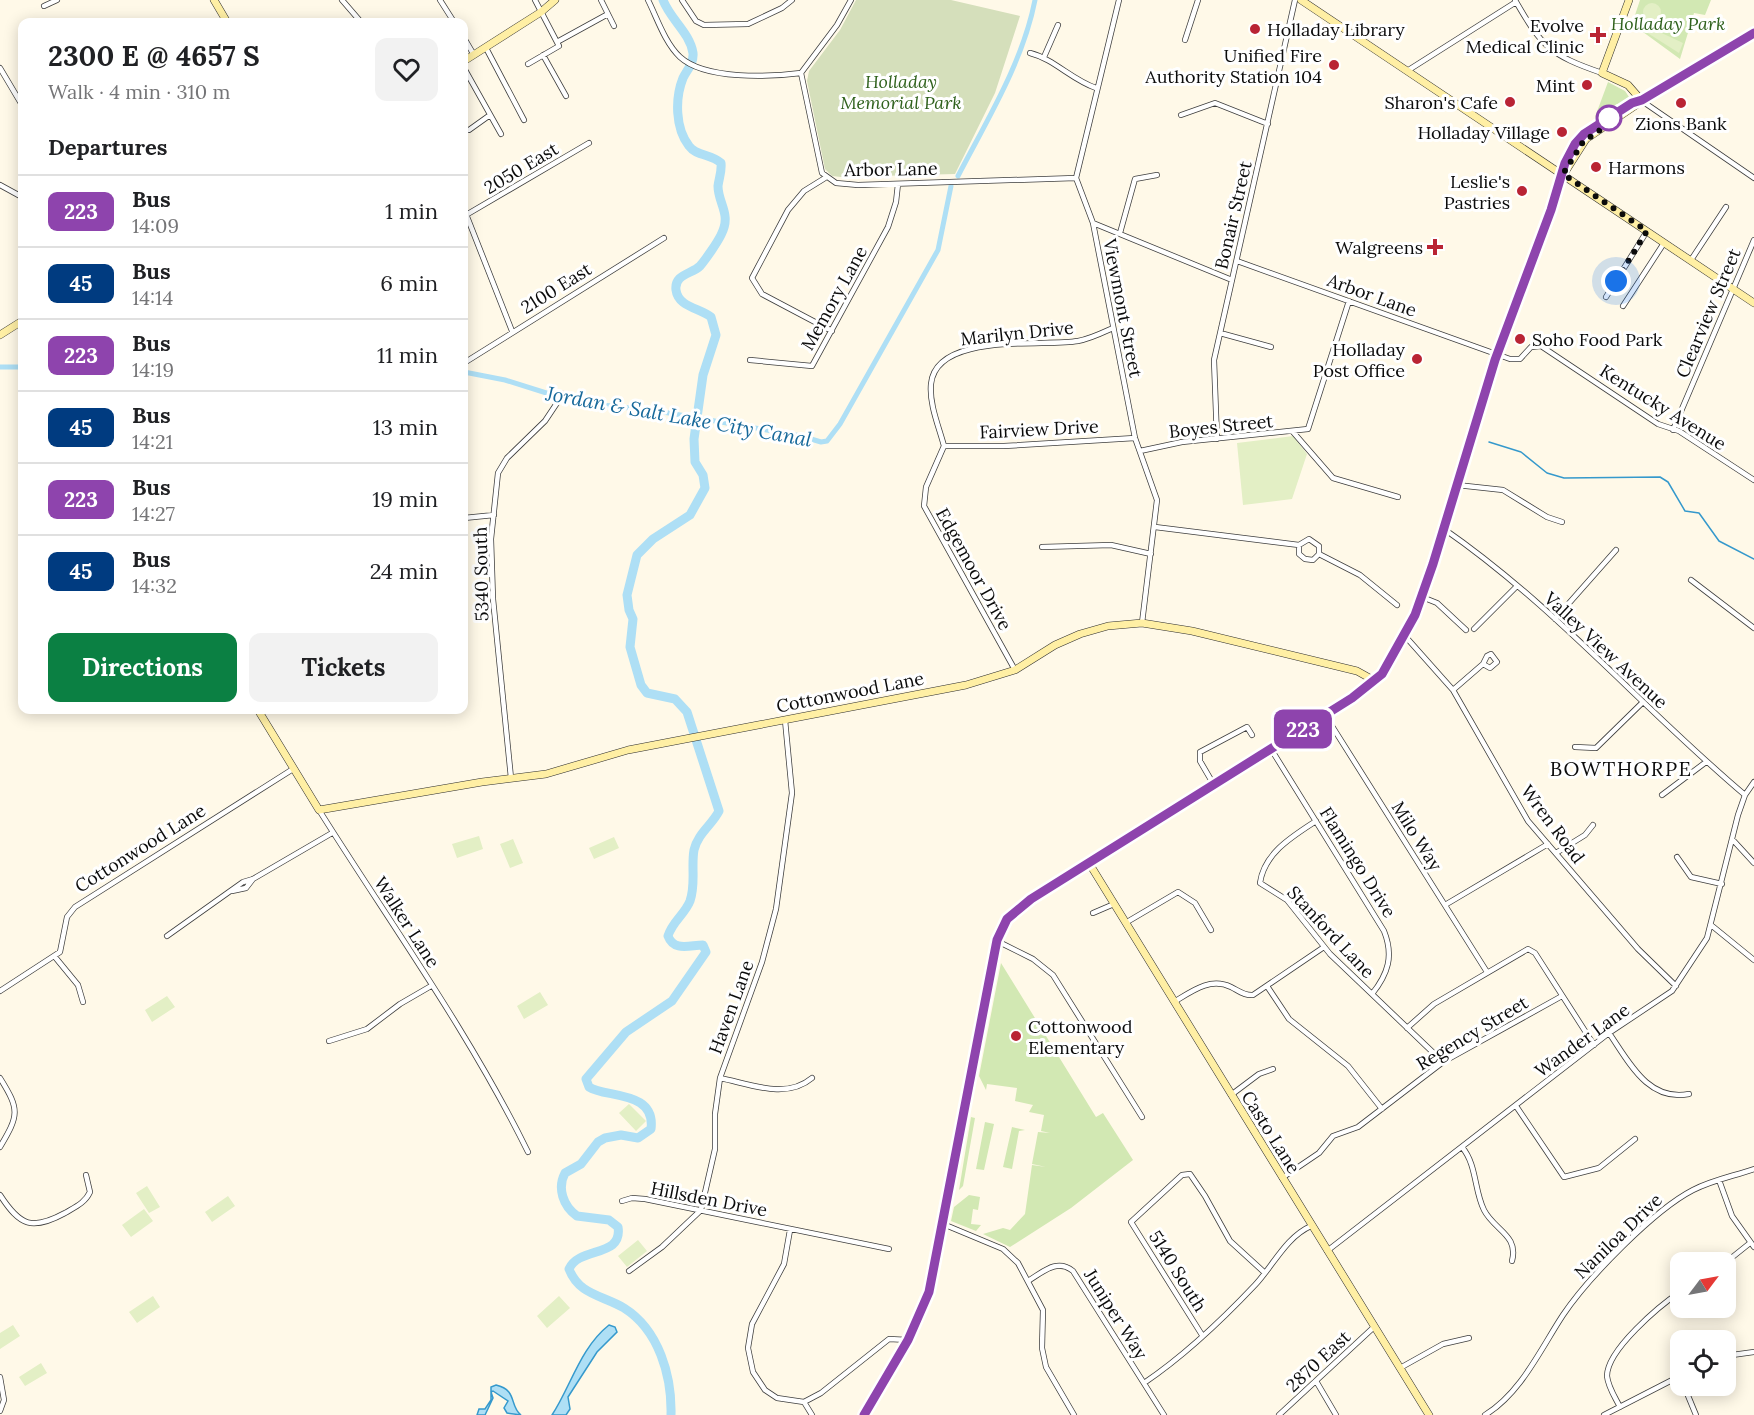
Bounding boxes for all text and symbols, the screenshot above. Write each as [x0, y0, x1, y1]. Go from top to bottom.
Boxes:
park label: Holladay Park [1611, 12, 1725, 35]
place label: Evolve Medical Clinic [1466, 14, 1584, 58]
place label: Holladay Library [1267, 18, 1405, 41]
marker: Holladay Library [1248, 22, 1262, 36]
marker: Evolve Medical Clinic [1589, 26, 1607, 44]
text: 2300 E @ 4657 S [48, 38, 260, 74]
button: heart [375, 38, 438, 101]
place label: Unified Fire Authority Station 104 [1144, 44, 1322, 88]
marker: Unified Fire Authority Station 104 [1327, 58, 1341, 72]
park label: Holladay Memorial Park [840, 70, 962, 114]
place label: Mint [1536, 74, 1575, 97]
marker: Mint [1580, 78, 1594, 92]
text: Walk · 4 min · 310 m [48, 79, 230, 104]
place label: Sharon's Cafe [1384, 91, 1498, 114]
marker: Sharon's Cafe [1503, 95, 1517, 109]
marker: Zions Bank [1674, 96, 1688, 110]
unlabelled marker [1596, 105, 1622, 131]
place label: Zions Bank [1635, 112, 1727, 135]
place label: Holladay Village [1417, 121, 1550, 144]
marker: Holladay Village [1555, 125, 1569, 139]
text: Departures [48, 133, 167, 161]
street label: 2050 East [480, 137, 562, 199]
place label: Harmons [1608, 156, 1685, 179]
street label: Arbor Lane [843, 157, 938, 181]
street label: Bonair Street [1209, 159, 1257, 271]
marker: Harmons [1589, 160, 1603, 174]
place label: Leslie's Pastries [1444, 170, 1510, 214]
marker: Leslie's Pastries [1515, 184, 1529, 198]
text: Bus [132, 185, 171, 213]
text: 1 min [385, 197, 438, 225]
text: 223 [64, 198, 98, 225]
text: 14:09 [132, 213, 179, 238]
street label: Viewmont Street [1098, 236, 1148, 379]
place label: Walgreens [1335, 236, 1423, 259]
marker: Walgreens [1428, 240, 1442, 254]
street label: Memory Lane [796, 242, 872, 354]
street label: Clearview Street [1670, 245, 1746, 381]
text: Bus [132, 257, 171, 285]
street label: 2100 East [516, 257, 596, 319]
your location [1601, 266, 1631, 296]
street label: Arbor Lane [1323, 268, 1420, 322]
text: 6 min [380, 269, 438, 297]
text: 45 [70, 270, 92, 297]
text: 14:14 [132, 285, 173, 310]
street label: Marilyn Drive [959, 316, 1075, 350]
place label: Soho Food Park [1532, 328, 1663, 351]
text: Bus [132, 329, 171, 357]
marker: Soho Food Park [1513, 332, 1527, 346]
place label: Holladay Post Office [1313, 338, 1405, 382]
text: 11 min [377, 341, 438, 369]
text: 223 [64, 342, 98, 369]
marker: Holladay Post Office [1410, 352, 1424, 366]
text: 14:19 [132, 357, 174, 382]
street label: Kentucky Avenue [1595, 359, 1731, 455]
water label: Jordan & Salt Lake City Canal [543, 380, 814, 452]
text: Bus [132, 401, 171, 429]
street label: Boyes Street [1168, 409, 1274, 443]
text: 13 min [373, 413, 438, 441]
text: 45 [70, 414, 92, 441]
street label: Fairview Drive [979, 414, 1099, 444]
text: 14:21 [132, 429, 173, 454]
text: Bus [132, 473, 171, 501]
text: 19 min [372, 485, 438, 513]
text: 223 [64, 486, 98, 513]
text: 14:27 [132, 501, 175, 526]
street label: Edgemoor Drive [931, 504, 1017, 634]
street label: 5340 South [469, 526, 493, 622]
text: Bus [132, 545, 171, 573]
text: 24 min [370, 557, 438, 585]
text: 45 [70, 558, 92, 585]
text: 14:32 [132, 573, 177, 598]
street label: Valley View Avenue [1539, 586, 1673, 713]
button: Directions [48, 633, 237, 702]
button: Tickets [249, 633, 438, 702]
street label: Cottonwood Lane [774, 666, 926, 718]
line badge: 223 [1268, 710, 1338, 748]
text: 223 [1286, 716, 1320, 743]
district label: BOWTHORPE [1550, 756, 1692, 781]
street label: Wren Road [1516, 780, 1590, 868]
street label: Milo Way [1387, 797, 1448, 875]
street label: Cottonwood Lane [70, 798, 210, 897]
street label: Flamingo Drive [1315, 802, 1401, 922]
street label: Walker Lane [369, 872, 445, 972]
street label: Stanford Lane [1282, 881, 1380, 983]
street label: Haven Lane [703, 957, 759, 1057]
street label: Regency Street [1412, 991, 1532, 1075]
street label: Wander Lane [1530, 998, 1634, 1082]
place label: Cottonwood Elementary [1028, 1015, 1133, 1059]
marker: Cottonwood Elementary [1009, 1029, 1023, 1043]
street label: Casto Lane [1237, 1086, 1306, 1178]
street label: Hillsden Drive [649, 1176, 769, 1222]
street label: Naniloa Drive [1569, 1188, 1667, 1284]
street label: 5140 South [1144, 1226, 1212, 1316]
north arrow [1670, 1252, 1736, 1318]
map controls [1670, 1252, 1736, 1396]
street label: Juniper Way [1079, 1264, 1153, 1364]
street label: 2870 East [1281, 1325, 1355, 1397]
button: locate [1670, 1330, 1736, 1396]

